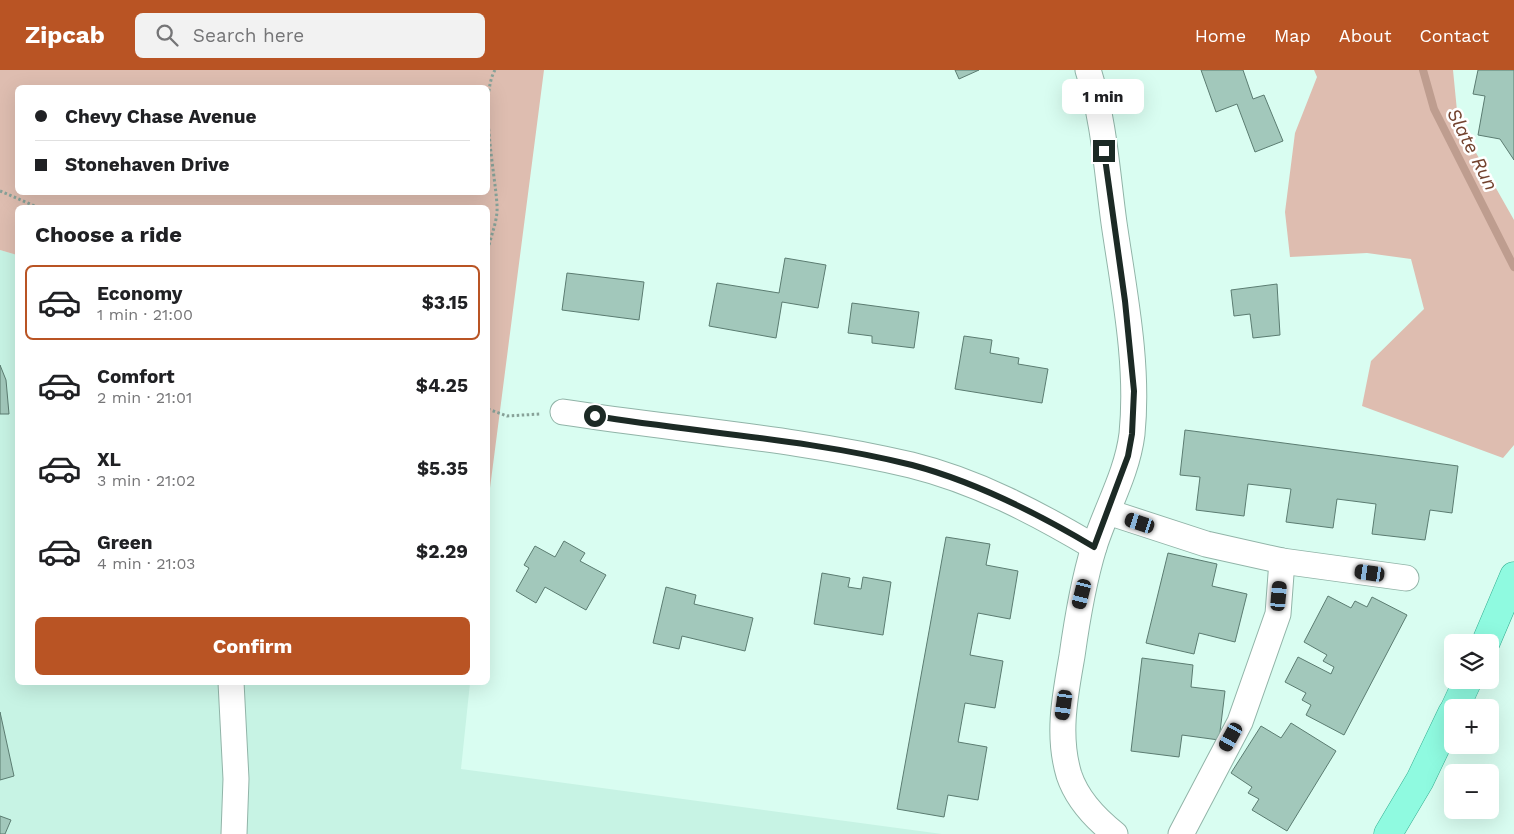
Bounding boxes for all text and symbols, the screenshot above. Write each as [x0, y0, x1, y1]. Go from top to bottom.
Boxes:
search box [135, 13, 485, 58]
text: Zipcab [25, 21, 105, 49]
icon: search [153, 21, 181, 49]
text: Search here [193, 24, 304, 47]
text: Home [1195, 25, 1246, 46]
text: Map [1274, 25, 1311, 46]
text: About [1339, 25, 1391, 46]
text: Contact [1419, 25, 1489, 46]
callout: 1 min [1063, 78, 1145, 114]
text: 1 min [1082, 87, 1124, 106]
water label: Slate Run [1442, 104, 1503, 194]
text: Chevy Chase Avenue [65, 105, 257, 128]
route end [1093, 140, 1115, 162]
text: Stonehaven Drive [65, 153, 230, 176]
text: Choose a ride [35, 222, 182, 247]
icon: car [37, 280, 82, 325]
text: Economy [97, 282, 182, 305]
text: $3.15 [422, 291, 468, 314]
text: 1 min · 21:00 [97, 305, 193, 324]
icon: car [37, 363, 82, 408]
text: Comfort [97, 365, 175, 388]
text: $4.25 [416, 374, 468, 397]
text: 2 min · 21:01 [97, 388, 192, 407]
route start [584, 405, 606, 427]
icon: car [37, 446, 82, 491]
text: XL [97, 448, 121, 471]
text: $5.35 [417, 457, 468, 480]
text: 3 min · 21:02 [97, 471, 195, 490]
car [1123, 511, 1156, 535]
icon: car [37, 529, 82, 574]
text: Green [97, 531, 153, 554]
text: $2.29 [416, 540, 468, 563]
text: 4 min · 21:03 [97, 554, 195, 573]
car [1354, 563, 1385, 583]
car [1071, 578, 1092, 610]
car [1270, 580, 1287, 612]
button: Confirm [35, 617, 470, 675]
map controls [1444, 634, 1499, 819]
button: layers [1444, 634, 1499, 689]
car [1054, 689, 1073, 721]
button: + [1444, 699, 1499, 754]
car [1217, 720, 1244, 754]
button: − [1444, 764, 1499, 819]

